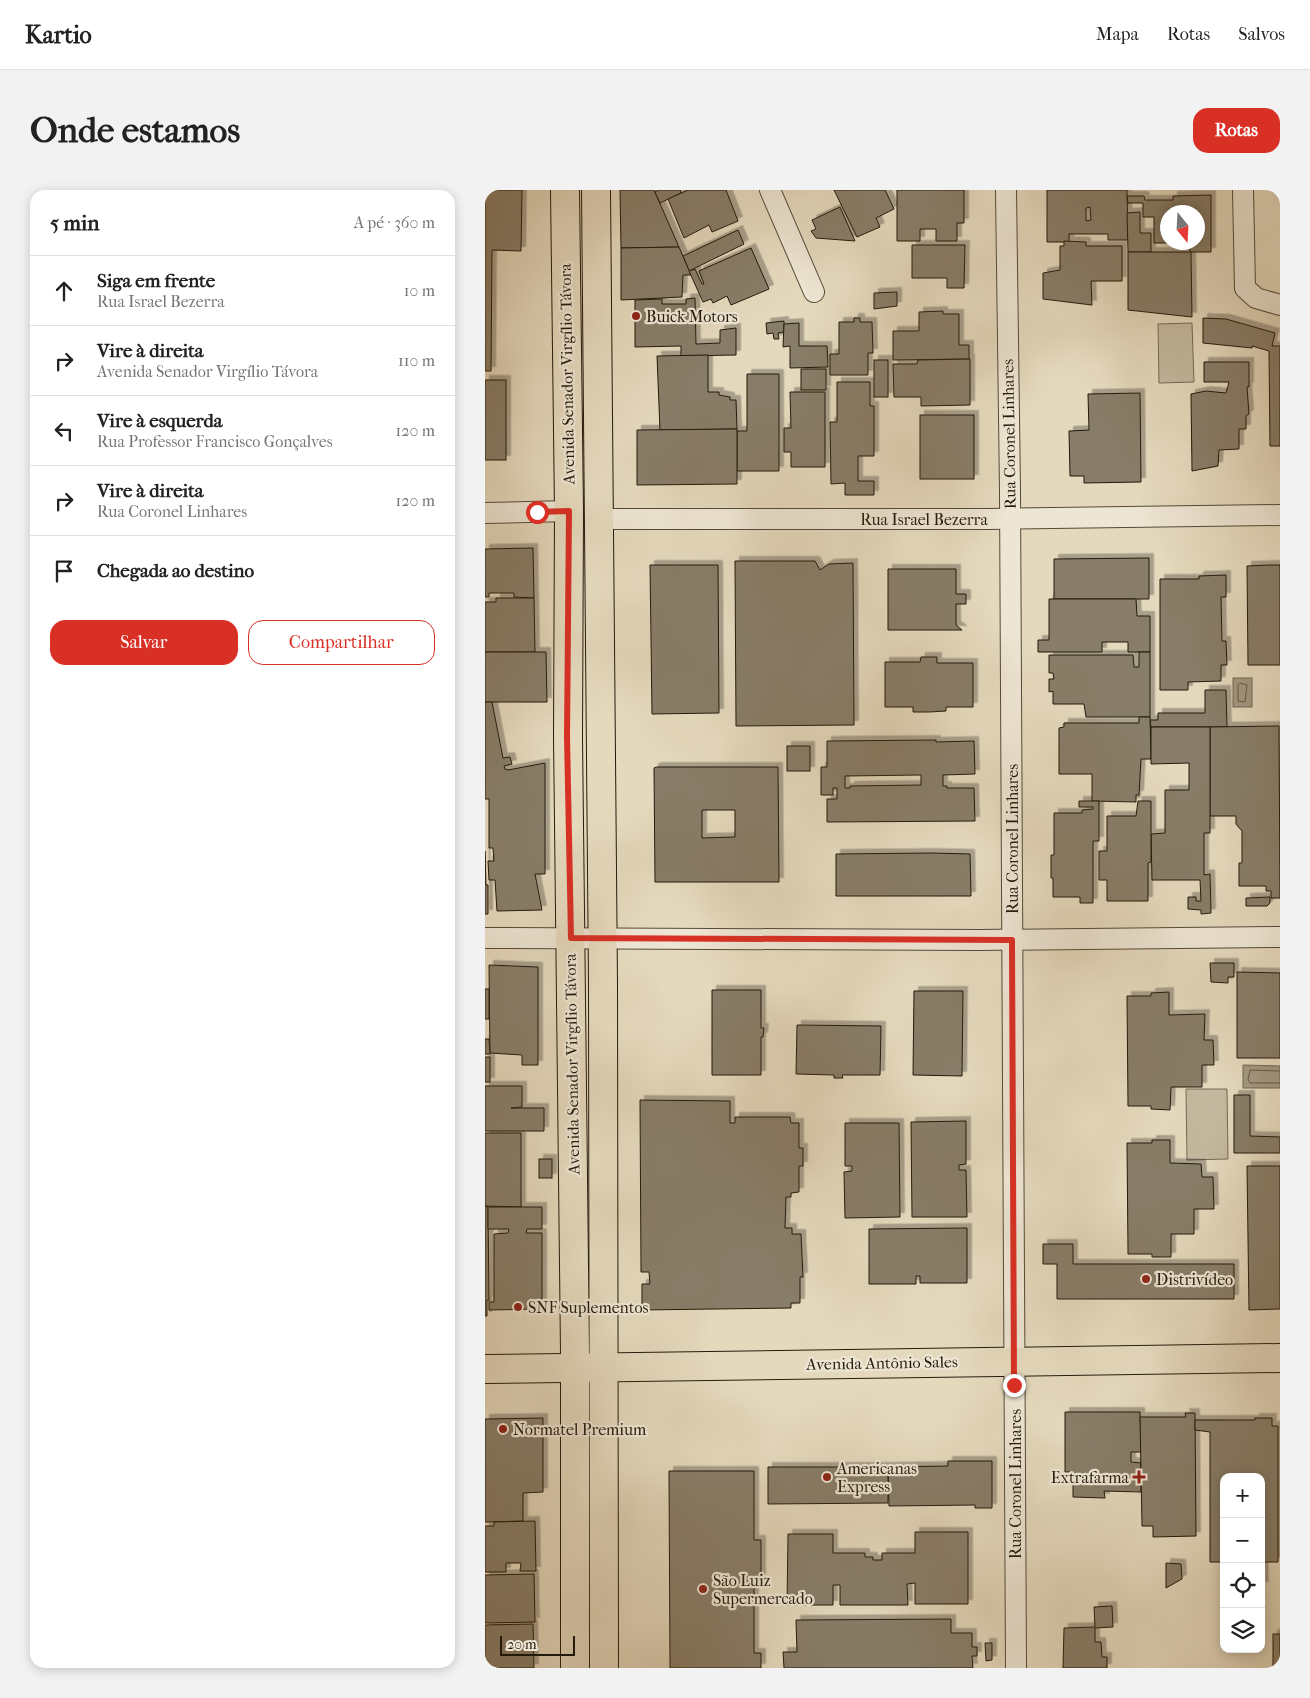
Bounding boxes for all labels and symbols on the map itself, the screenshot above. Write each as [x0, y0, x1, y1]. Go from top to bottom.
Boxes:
north arrow [1160, 205, 1205, 250]
street label: Avenida Senador Virgílio Távora [556, 263, 578, 486]
place label: Buick Motors [646, 307, 738, 326]
marker: Buick Motors [630, 310, 642, 322]
street label: Rua Coronel Linhares [998, 359, 1020, 509]
route start [526, 501, 549, 524]
street label: Rua Israel Bezerra [860, 510, 988, 529]
street label: Rua Coronel Linhares [1003, 764, 1022, 914]
street label: Avenida Senador Virgílio Távora [561, 953, 583, 1176]
place label: Distrivídeo [1156, 1270, 1233, 1289]
marker: Distrivídeo [1140, 1273, 1152, 1285]
place label: SNF Suplementos [528, 1298, 649, 1317]
marker: SNF Suplementos [512, 1301, 524, 1313]
street label: Avenida Antônio Sales [805, 1352, 958, 1374]
route end [1003, 1374, 1026, 1397]
street label: Rua Coronel Linhares [1006, 1409, 1025, 1559]
place label: Normatel Premium [513, 1420, 647, 1439]
marker: Normatel Premium [497, 1423, 509, 1435]
place label: Americanas Express [836, 1459, 917, 1496]
place label: Extrafarma [1051, 1468, 1130, 1487]
marker: Americanas Express [821, 1471, 833, 1483]
marker: Extrafarma [1133, 1471, 1145, 1483]
place label: São Luiz Supermercado [713, 1571, 813, 1608]
marker: São Luiz Supermercado [697, 1583, 709, 1595]
scale bar [500, 1633, 575, 1656]

